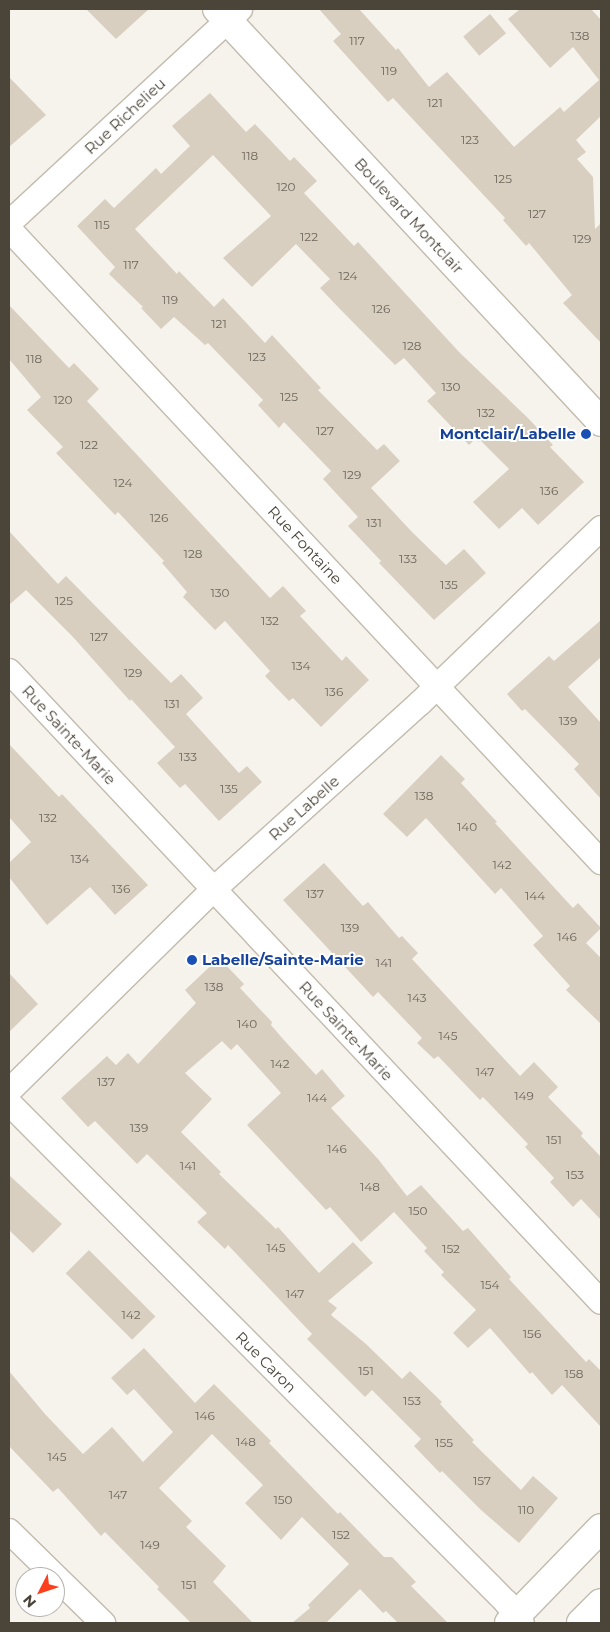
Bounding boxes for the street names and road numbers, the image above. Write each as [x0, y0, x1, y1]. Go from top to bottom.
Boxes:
street label: Rue Richelieu [81, 74, 169, 158]
street label: Boulevard Montclair [351, 155, 467, 277]
street label: Rue Fontaine [264, 502, 346, 588]
street label: Rue Sainte-Marie [18, 682, 120, 788]
street label: Rue Labelle [265, 772, 343, 844]
street label: Rue Sainte-Marie [295, 978, 397, 1084]
street label: Rue Caron [232, 1328, 300, 1396]

